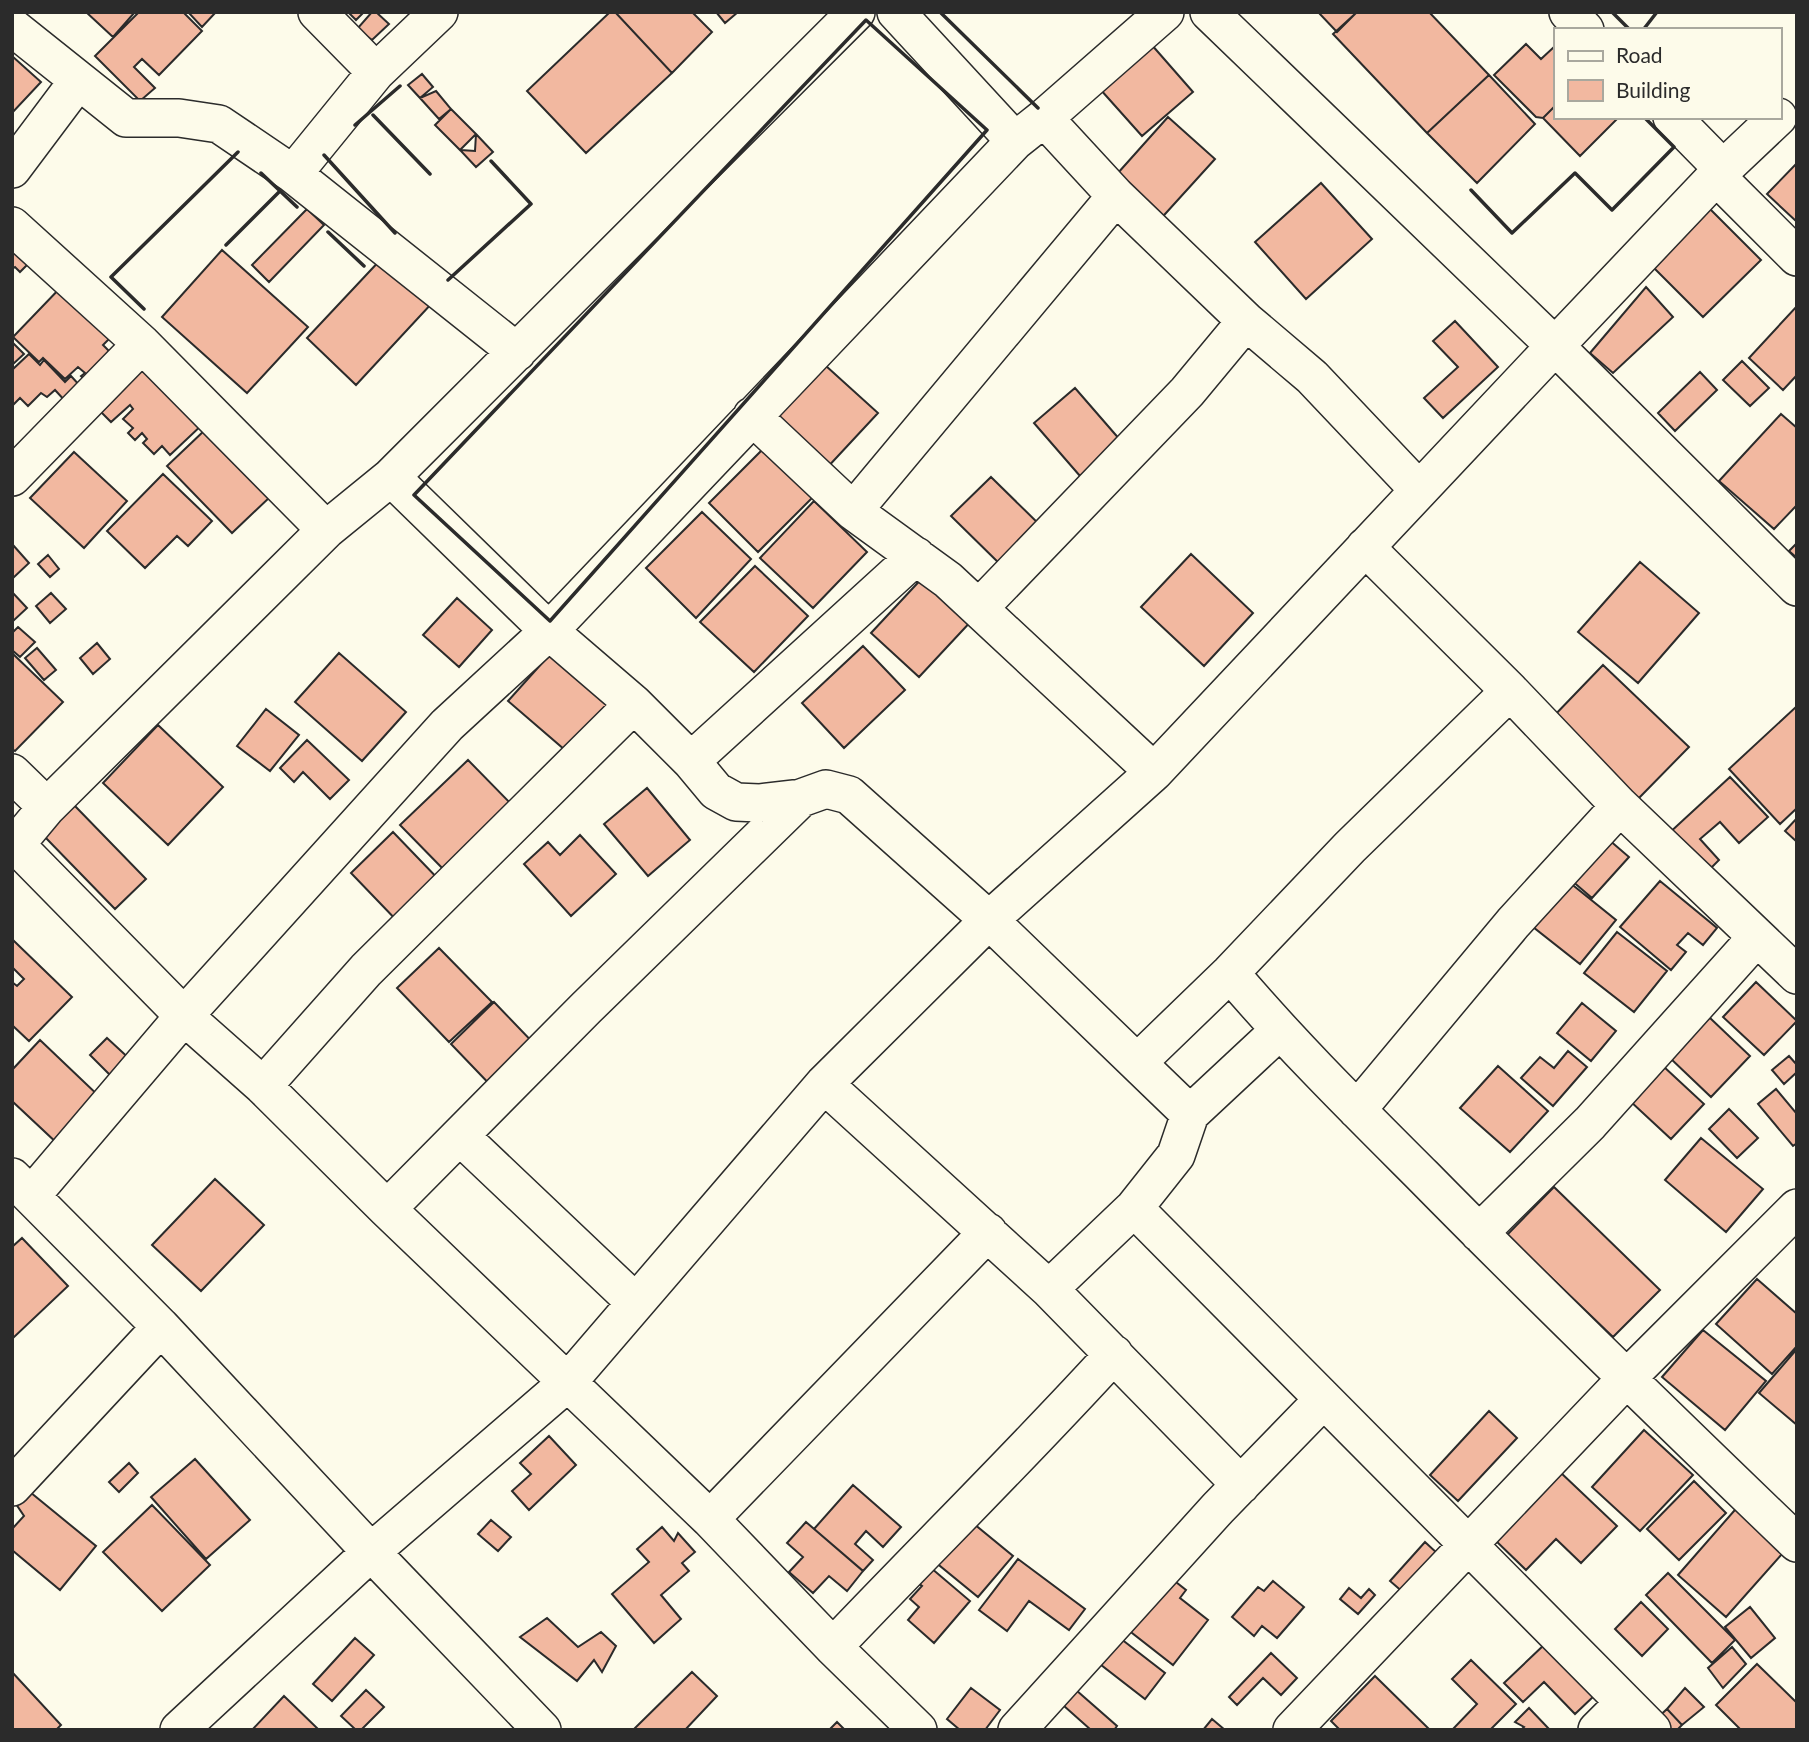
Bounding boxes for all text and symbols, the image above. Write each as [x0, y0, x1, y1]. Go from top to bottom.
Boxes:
legend [1554, 28, 1781, 119]
text: Road [1616, 42, 1663, 67]
text: Building [1616, 77, 1691, 102]

